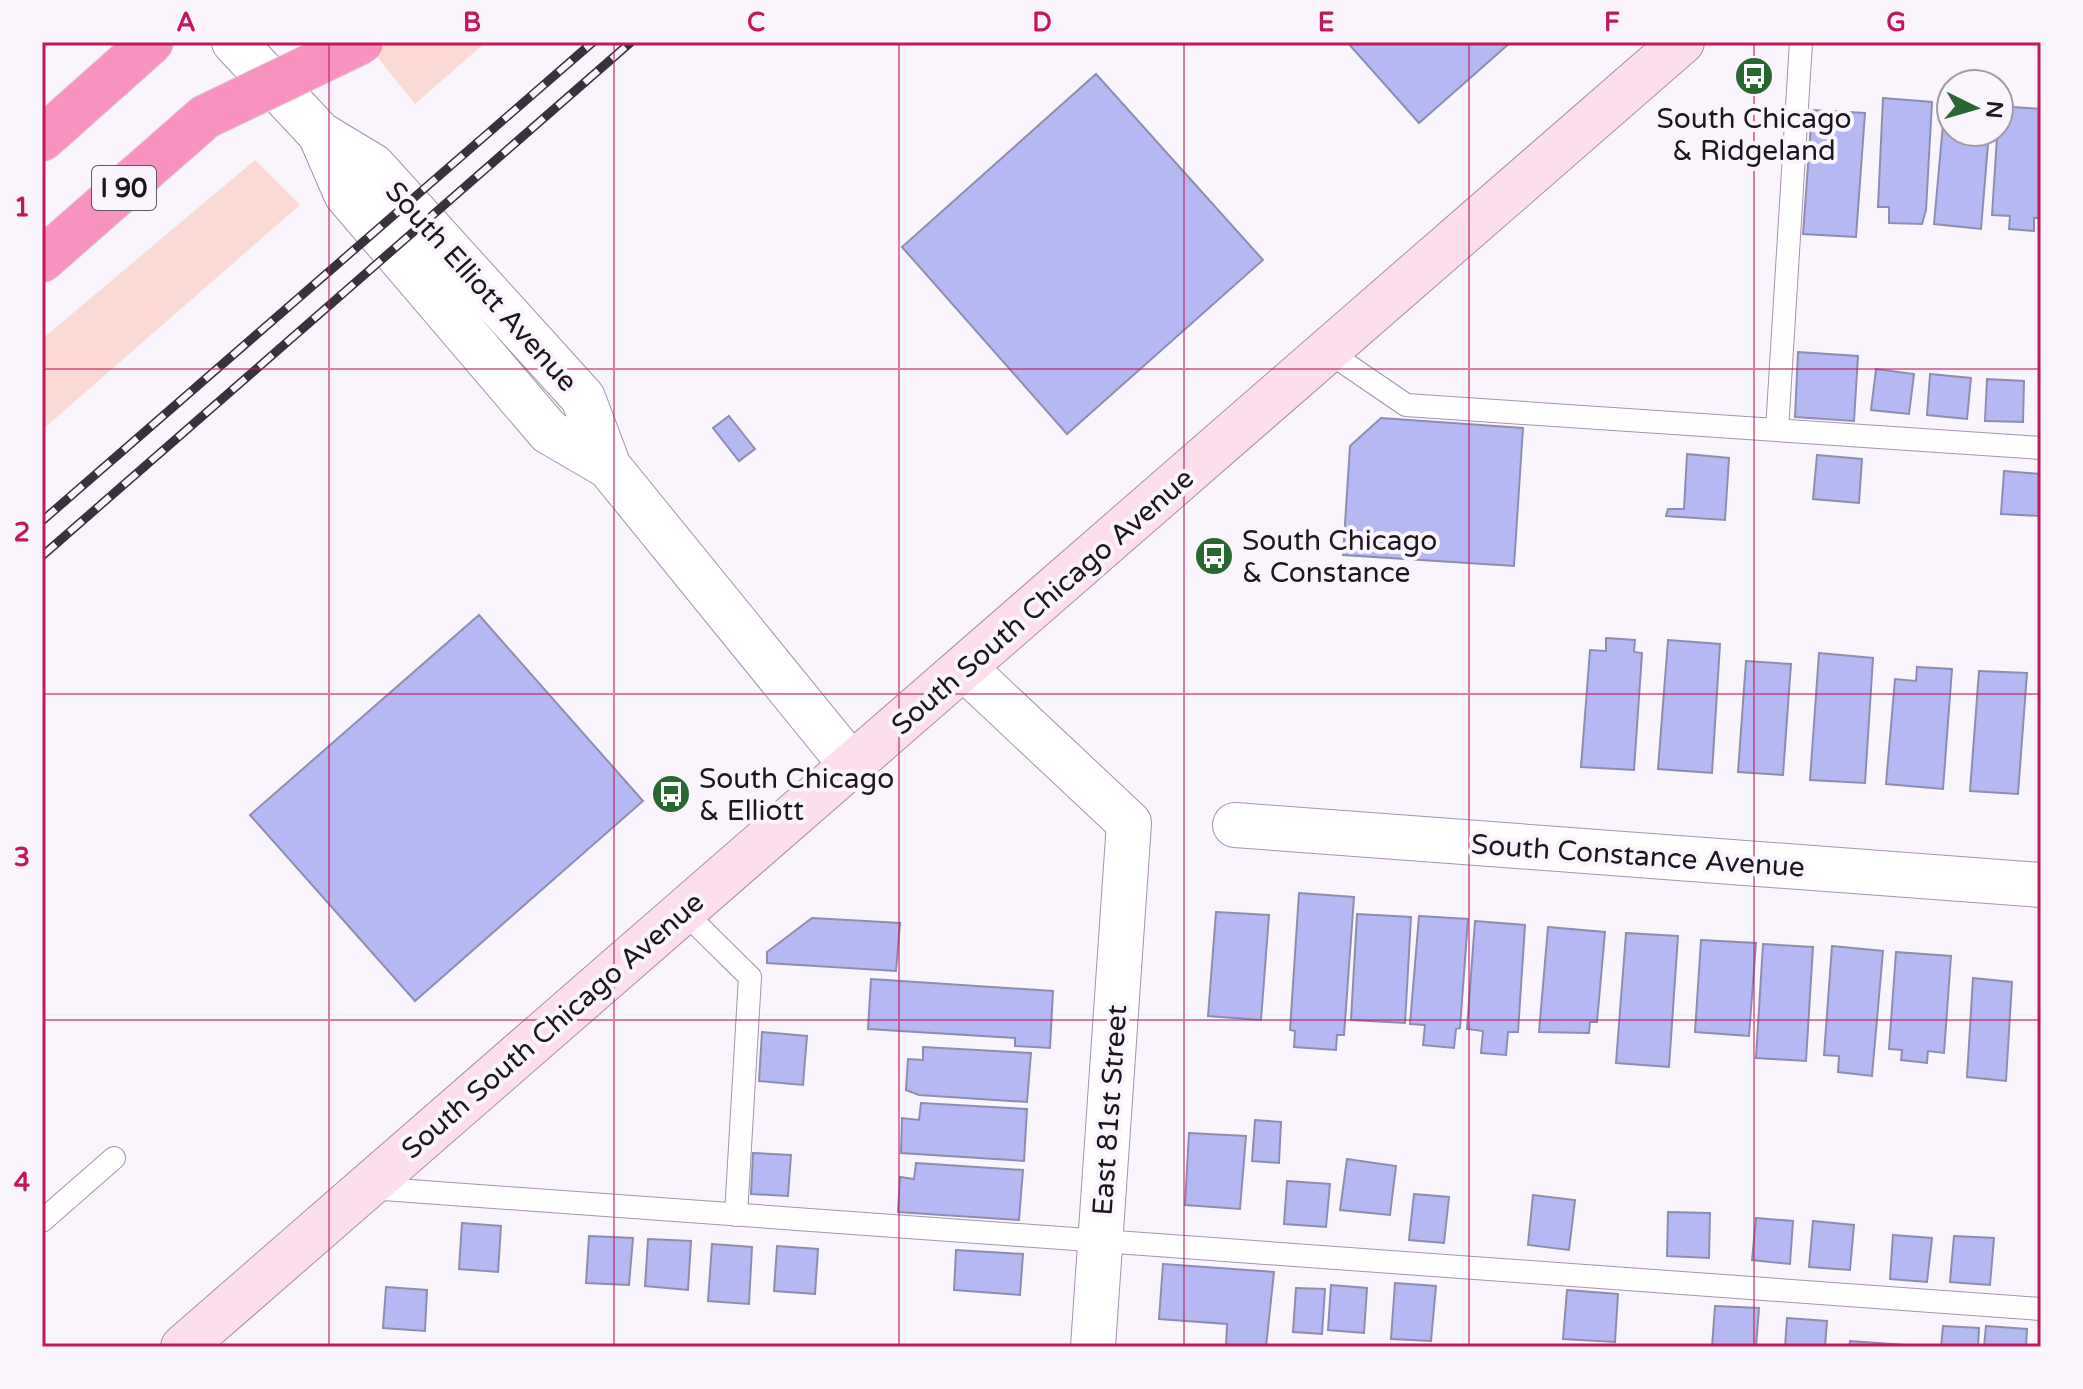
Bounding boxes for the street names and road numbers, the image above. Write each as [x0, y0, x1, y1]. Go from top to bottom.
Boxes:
road number: I 90 [92, 166, 156, 210]
street label: South Elliott Avenue [378, 175, 585, 399]
street label: South South Chicago Avenue [885, 461, 1201, 742]
street label: South Constance Avenue [1470, 827, 1806, 885]
street label: South South Chicago Avenue [395, 885, 711, 1166]
street label: East 81st Street [1086, 1003, 1134, 1217]

